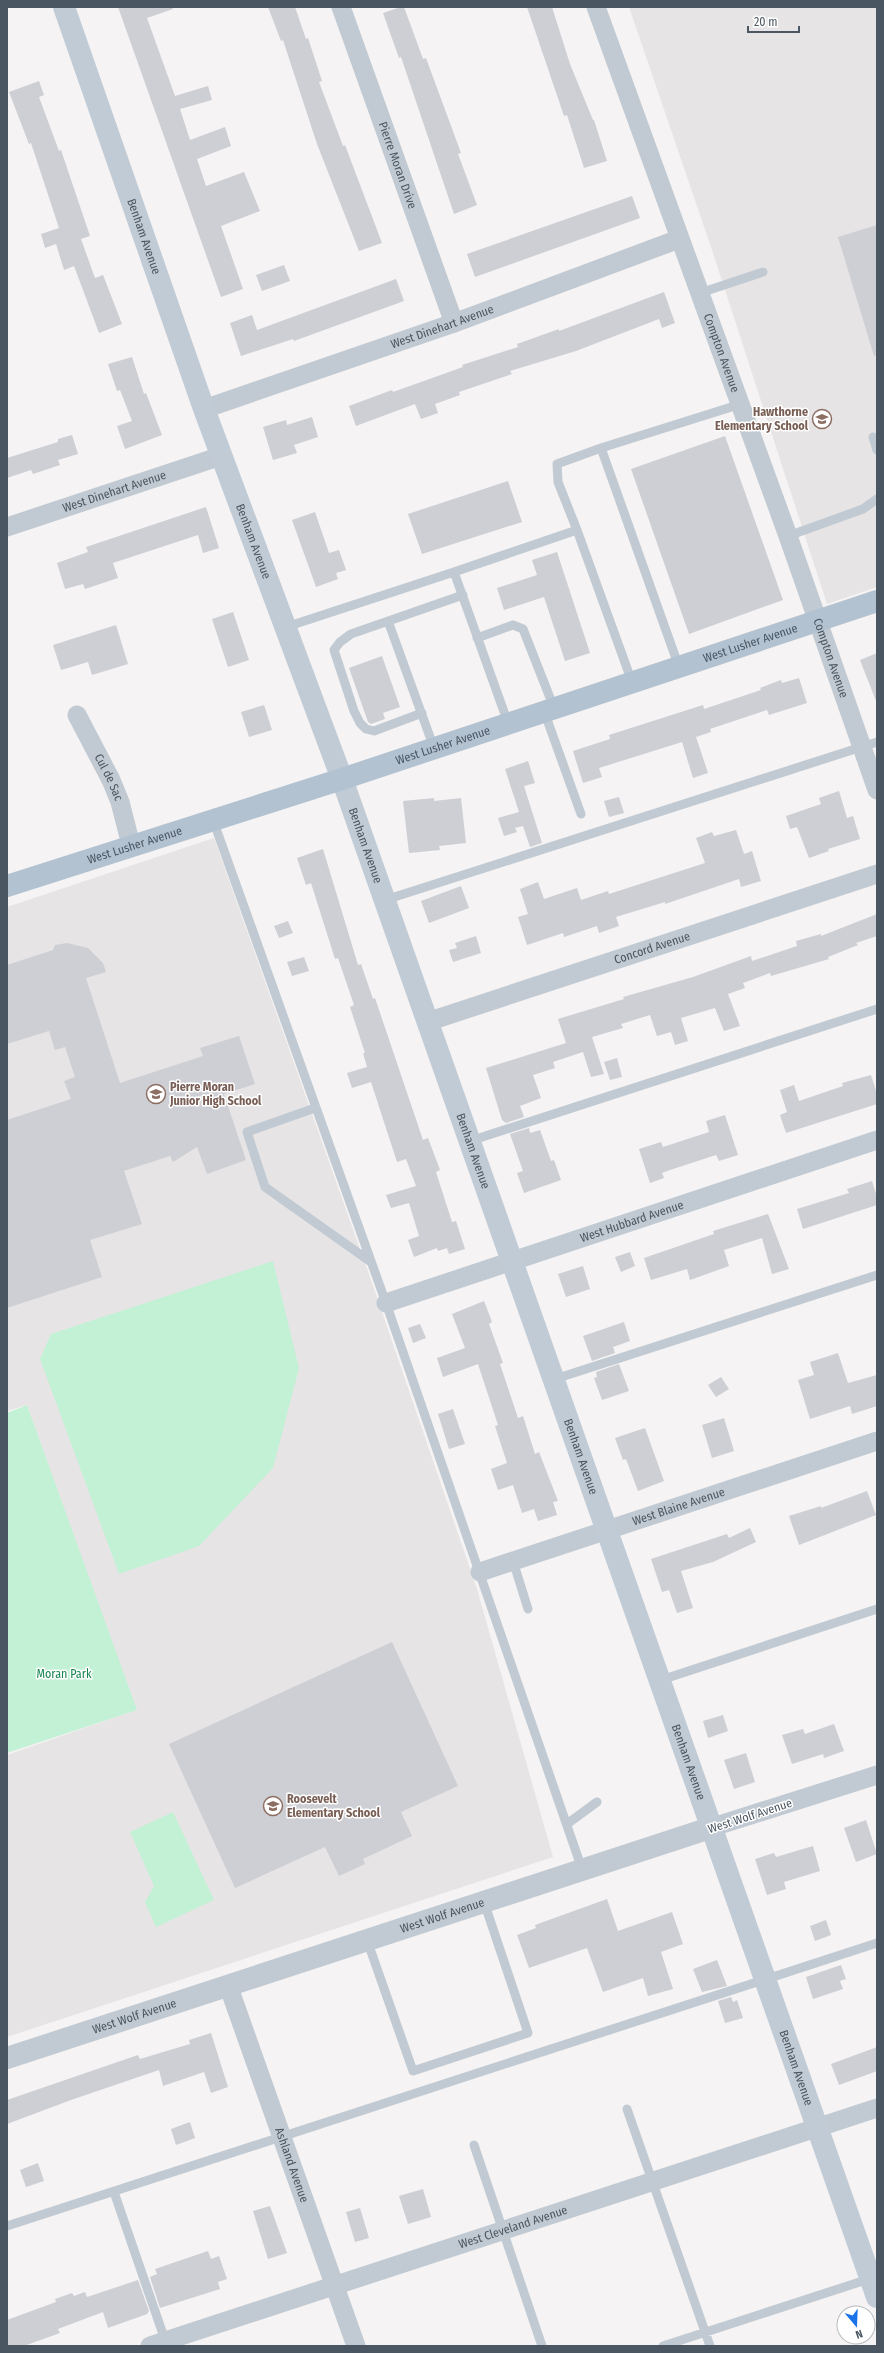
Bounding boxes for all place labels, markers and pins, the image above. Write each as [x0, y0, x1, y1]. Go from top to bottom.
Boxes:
place label: Hawthorne Elementary School [715, 405, 809, 433]
school or university icon: Hawthorne Elementary School [811, 408, 833, 430]
place label: Pierre Moran Junior High School [169, 1080, 262, 1108]
school or university icon: Pierre Moran Junior High School [145, 1083, 167, 1105]
place label: Roosevelt Elementary School [287, 1792, 381, 1820]
school or university icon: Roosevelt Elementary School [262, 1795, 284, 1817]

